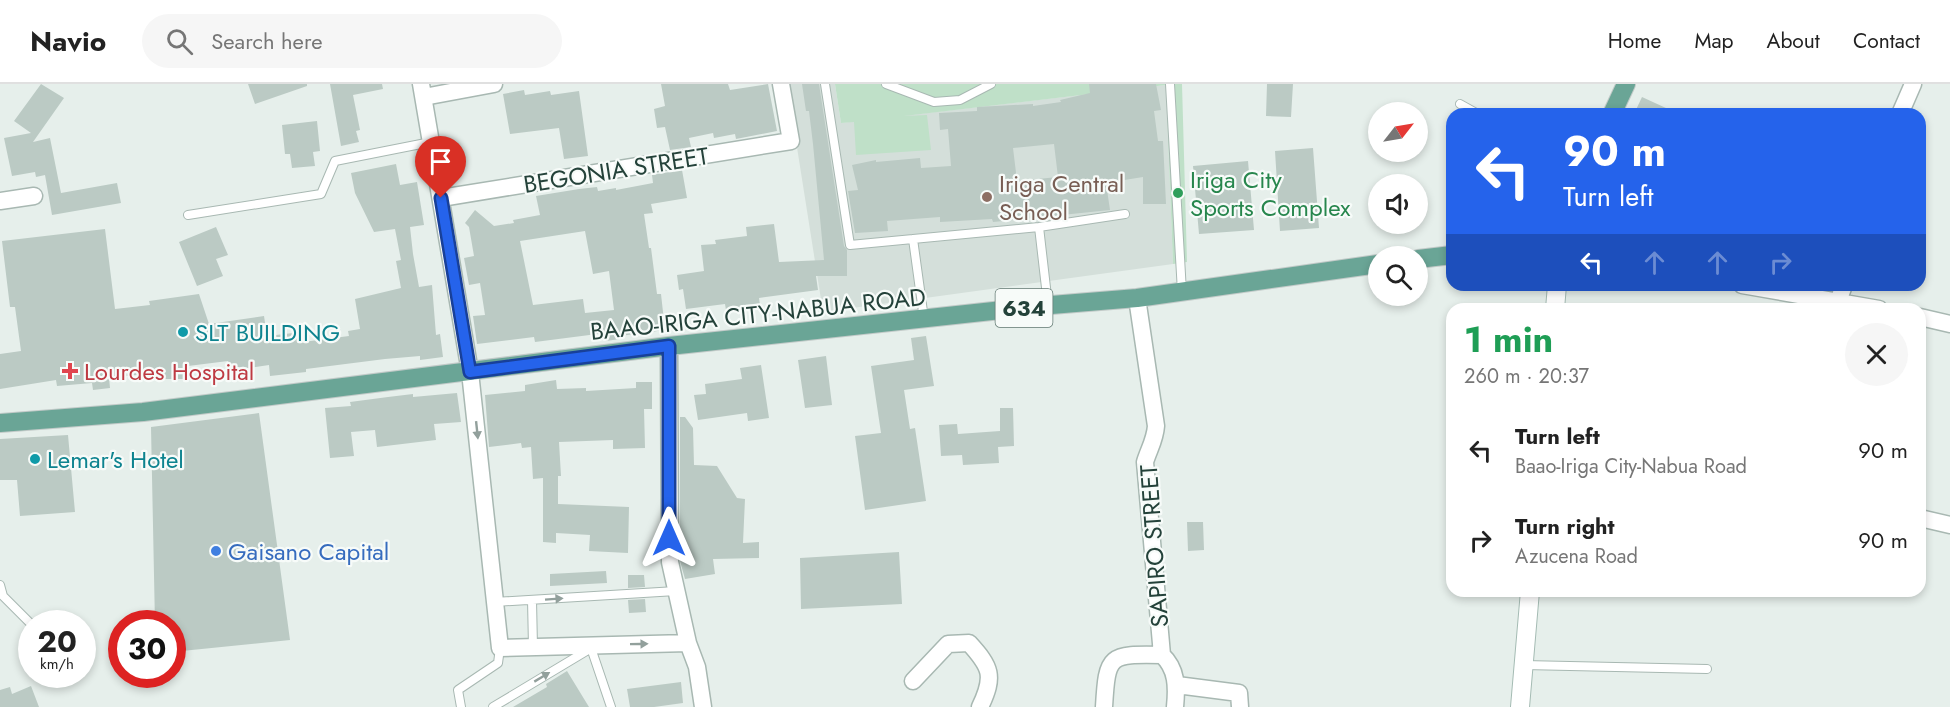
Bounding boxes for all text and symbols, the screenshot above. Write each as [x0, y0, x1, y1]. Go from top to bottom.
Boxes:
search box [142, 14, 562, 68]
text: Navio [30, 21, 106, 62]
icon: search [163, 25, 196, 58]
text: Search here [211, 25, 322, 57]
text: Home [1608, 26, 1661, 56]
text: Map [1694, 26, 1734, 56]
text: About [1767, 26, 1820, 56]
text: Contact [1853, 26, 1920, 56]
north arrow [1368, 102, 1428, 162]
map controls [1368, 102, 1428, 306]
text: 90 m [1563, 121, 1666, 182]
icon: left [1464, 132, 1542, 210]
pin [415, 136, 466, 198]
street label: BEGONIA STREET [521, 138, 711, 202]
icon: arrive [424, 145, 457, 178]
place label: Iriga City Sports Complex [1190, 162, 1351, 225]
place label: Iriga Central School [999, 166, 1124, 229]
button: sound [1368, 174, 1428, 234]
text: Turn left [1563, 177, 1653, 216]
marker: Iriga City Sports Complex [1171, 186, 1185, 200]
marker: Iriga Central School [980, 190, 994, 204]
button: search [1368, 246, 1428, 306]
icon: left [1575, 246, 1608, 279]
icon: ahead [1638, 246, 1671, 279]
icon: ahead [1701, 246, 1734, 279]
icon: right [1764, 246, 1797, 279]
street label: BAAO-IRIGA CITY-NABUA ROAD [588, 279, 928, 349]
road number: 634 [996, 289, 1052, 327]
text: 1 min [1464, 313, 1553, 365]
place label: SLT BUILDING [195, 315, 340, 350]
button: close [1845, 323, 1908, 386]
marker: SLT BUILDING [176, 325, 190, 339]
place label: Lourdes Hospital [84, 354, 254, 389]
marker: Lourdes Hospital [61, 362, 79, 380]
text: 260 m · 20:37 [1464, 362, 1589, 391]
text: Turn left [1515, 420, 1600, 452]
one-way arrow [472, 421, 482, 440]
icon: left [1464, 434, 1497, 467]
text: 90 m [1858, 434, 1908, 466]
place label: Lemar's Hotel [47, 442, 184, 477]
marker: Lemar's Hotel [28, 452, 42, 466]
text: Baao-Iriga City-Nabua Road [1515, 452, 1747, 481]
street label: SAPIRO STREET [1131, 464, 1177, 628]
position arrow [637, 506, 701, 570]
text: Turn right [1515, 510, 1615, 542]
icon: right [1464, 524, 1497, 557]
text: 90 m [1858, 524, 1908, 556]
place label: Gaisano Capital [228, 534, 389, 569]
text: Azucena Road [1515, 542, 1638, 571]
marker: Gaisano Capital [209, 544, 223, 558]
one-way arrow [544, 594, 563, 603]
speed limit sign: 30 [108, 610, 186, 688]
text: 20 [37, 620, 77, 663]
one-way arrow [630, 639, 649, 649]
text: km/h [40, 653, 74, 675]
one-way arrow [534, 672, 550, 683]

